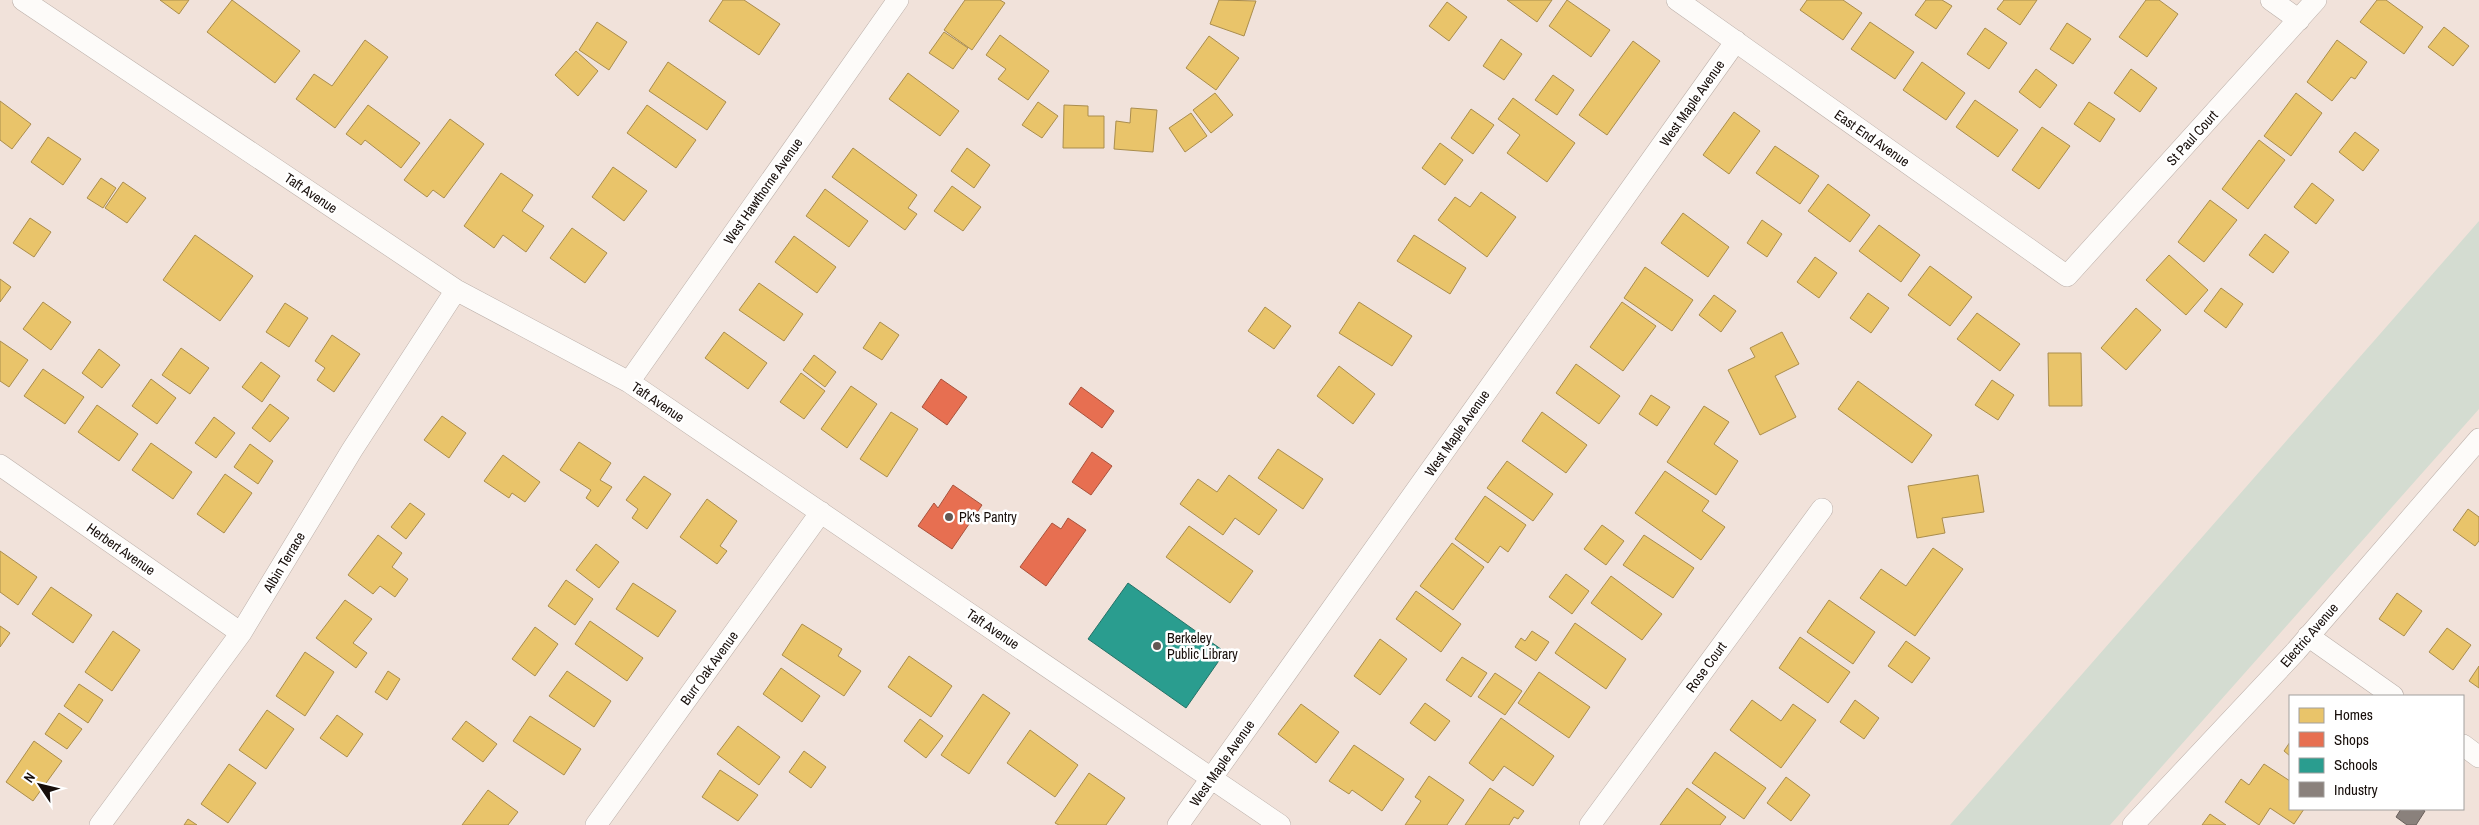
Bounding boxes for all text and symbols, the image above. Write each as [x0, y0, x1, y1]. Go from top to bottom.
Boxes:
street label: West Maple Avenue [1655, 56, 1729, 150]
street label: East End Avenue [1831, 105, 1913, 171]
street label: St Paul Court [2162, 107, 2222, 169]
street label: West Hawthorne Avenue [720, 134, 806, 248]
street label: Taft Avenue [281, 169, 341, 217]
street label: Taft Avenue [628, 378, 688, 426]
street label: West Maple Avenue [1420, 386, 1494, 480]
place label: Pk's Pantry [959, 508, 1017, 526]
marker: Pk's Pantry [943, 511, 955, 523]
street label: Herbert Avenue [83, 519, 159, 579]
street label: Albin Terrace [258, 528, 309, 596]
street label: Electric Avenue [2276, 599, 2342, 671]
street label: Taft Avenue [963, 605, 1023, 653]
street label: Burr Oak Avenue [676, 627, 742, 709]
place label: Berkeley Public Library [1167, 629, 1238, 663]
street label: Rose Court [1682, 638, 1730, 696]
marker: Berkeley Public Library [1151, 640, 1163, 652]
legend [2289, 695, 2464, 810]
text: Homes [2334, 704, 2373, 725]
street label: West Maple Avenue [1185, 716, 1259, 810]
text: Shops [2334, 729, 2369, 750]
text: Schools [2334, 754, 2378, 775]
north arrow [15, 760, 65, 810]
text: N [20, 769, 39, 786]
text: Industry [2334, 779, 2379, 800]

